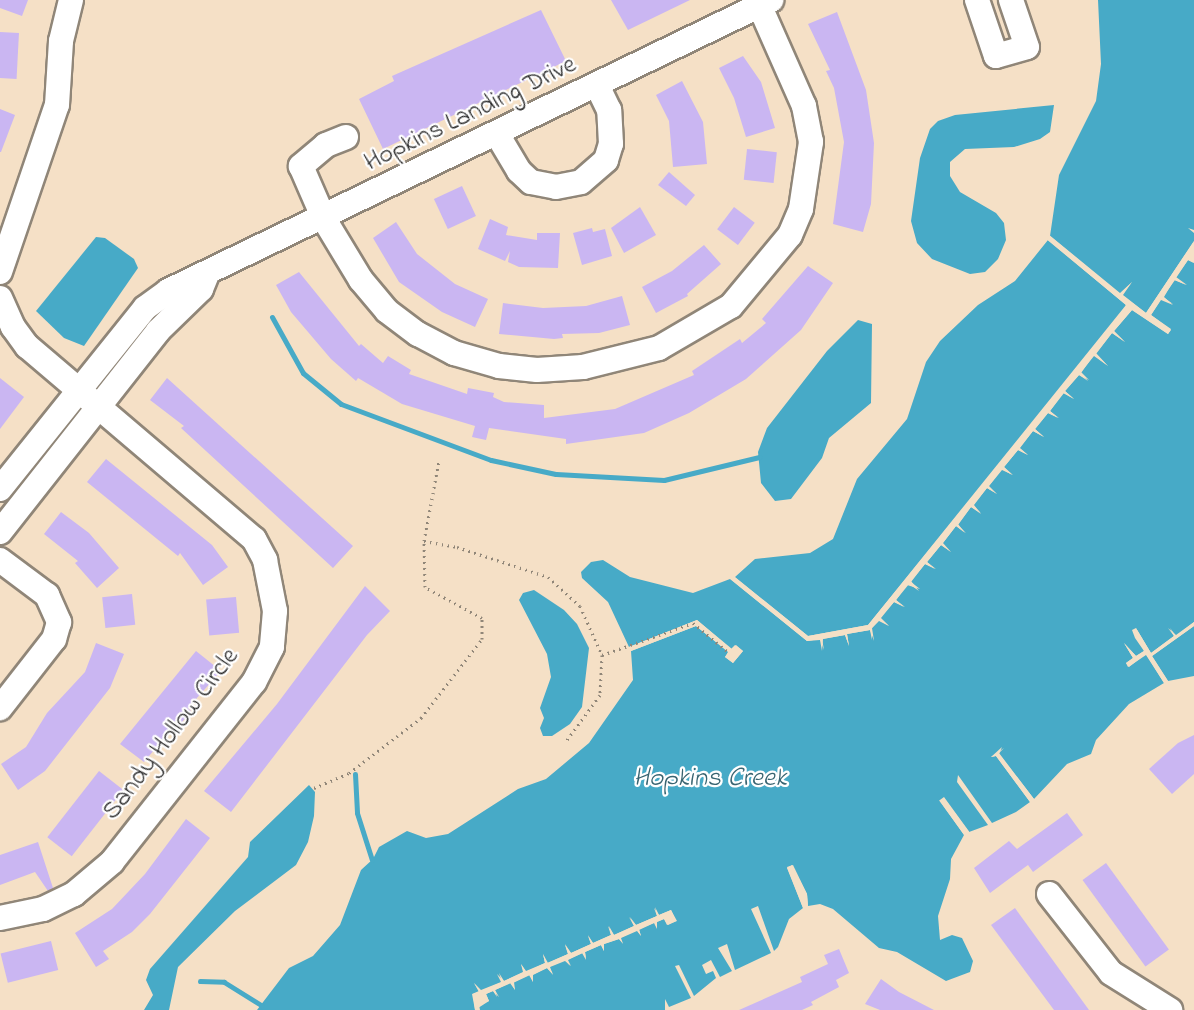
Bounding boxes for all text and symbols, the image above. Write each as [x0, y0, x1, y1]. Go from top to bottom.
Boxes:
street label: Hopkins Landing Drive [360, 50, 582, 180]
street label: Sandy Hollow Circle [97, 643, 247, 827]
water label: Hopkins Creek [633, 763, 787, 795]

